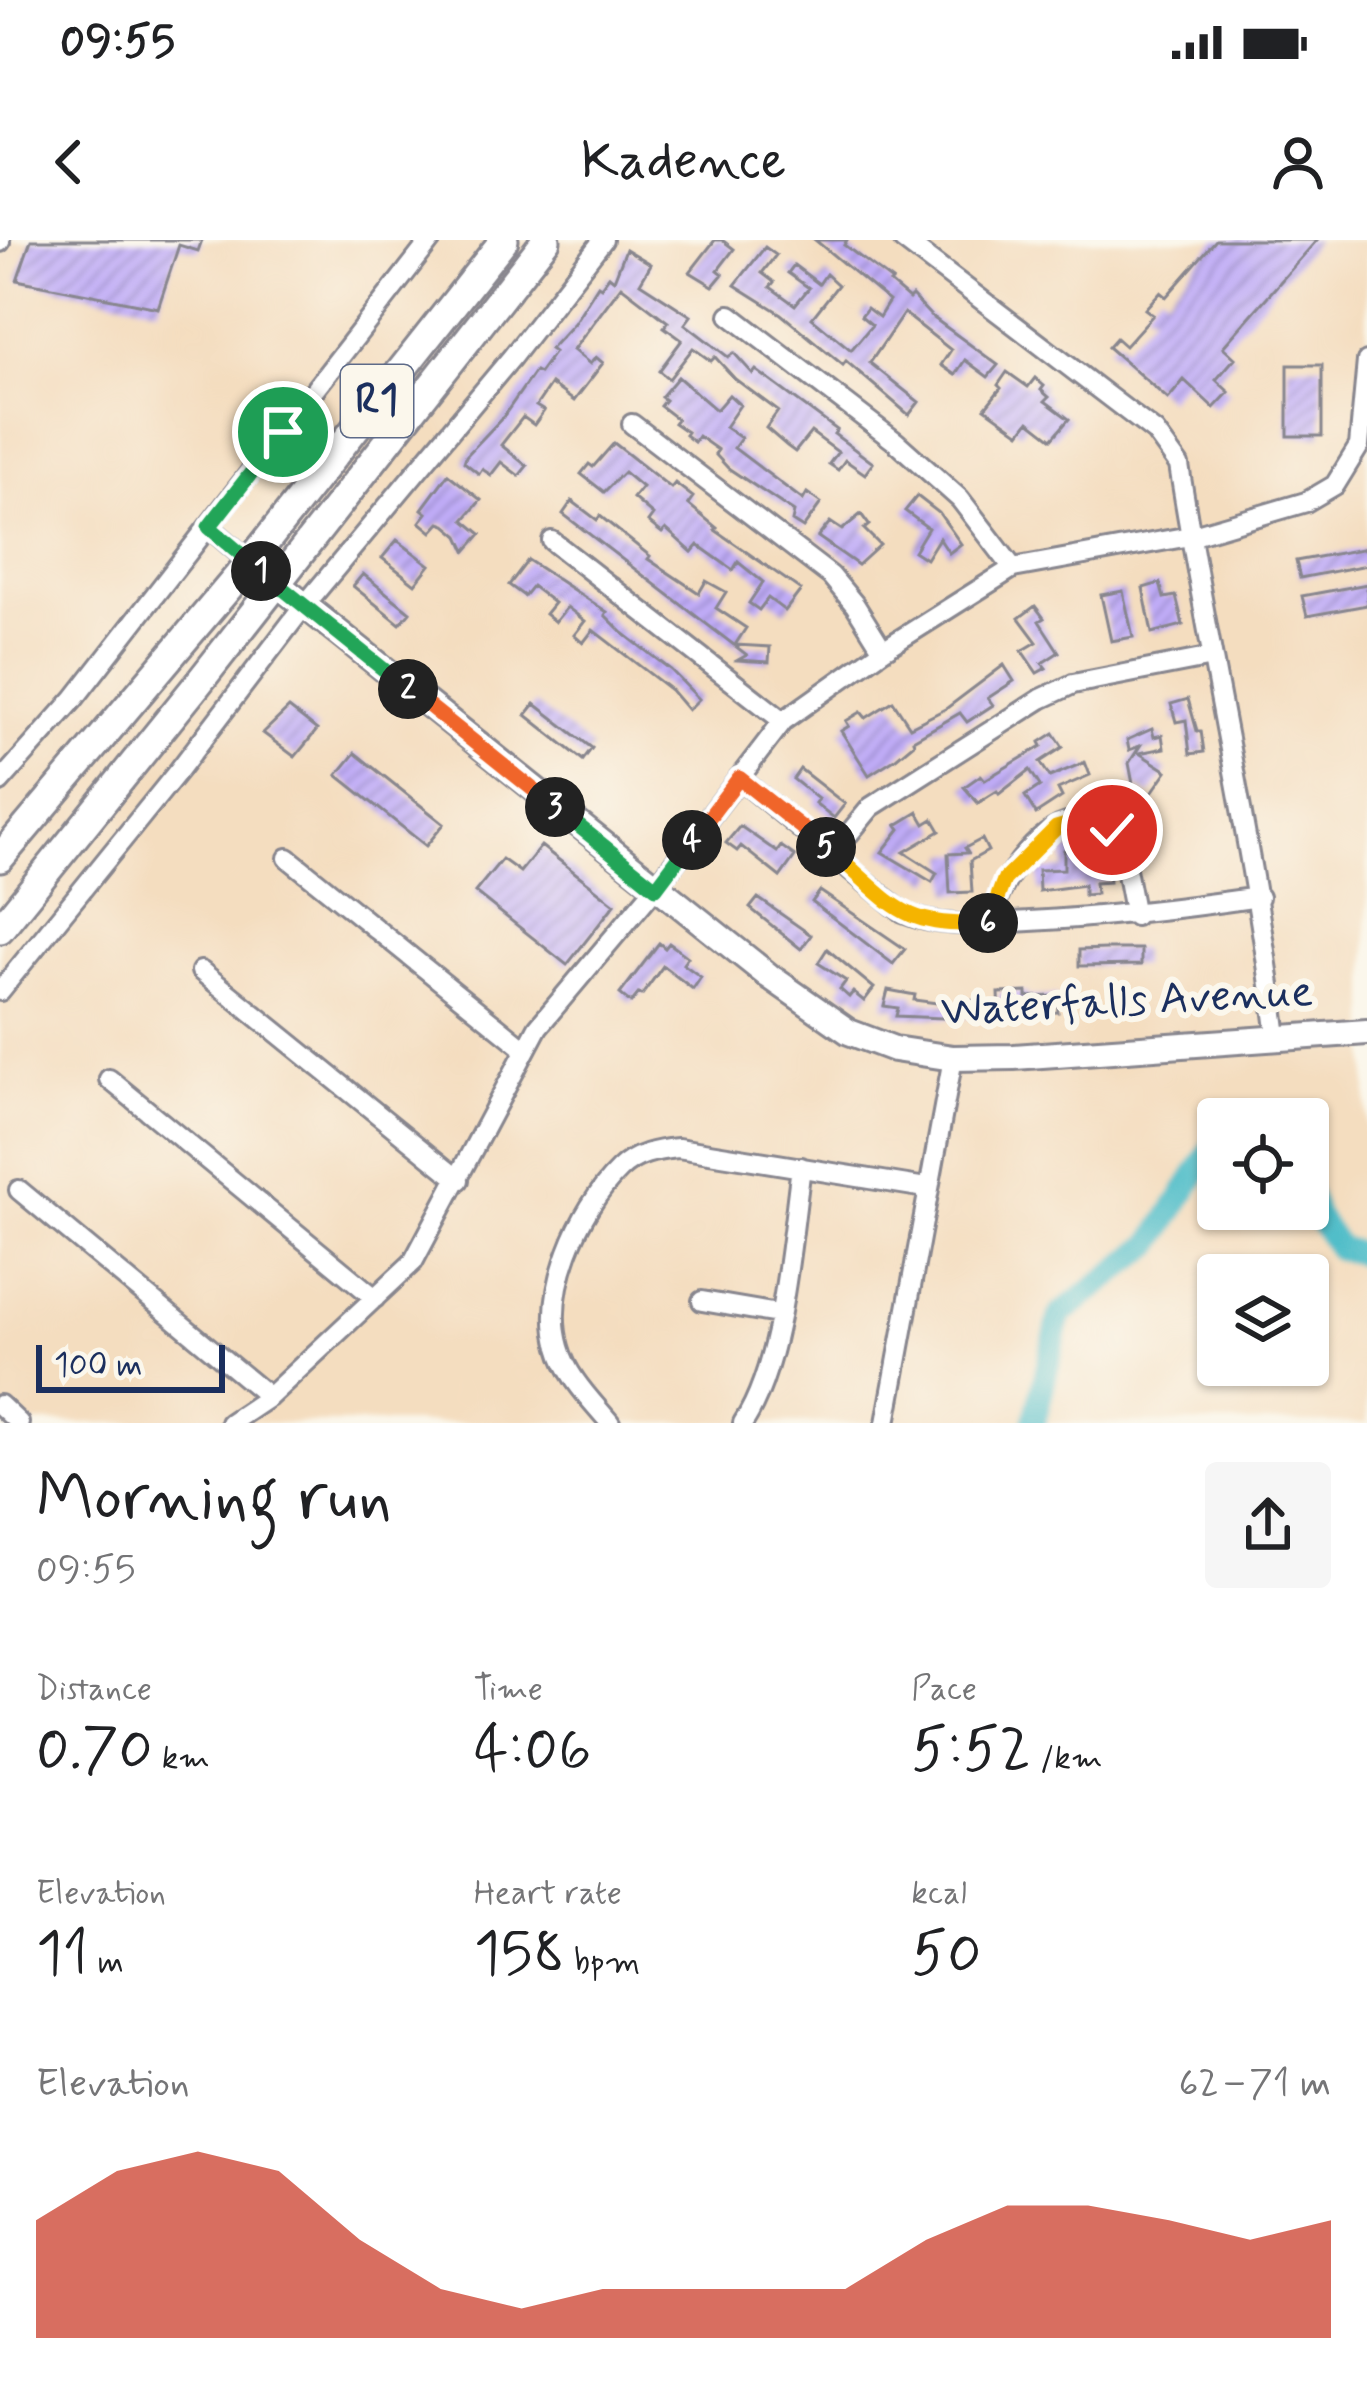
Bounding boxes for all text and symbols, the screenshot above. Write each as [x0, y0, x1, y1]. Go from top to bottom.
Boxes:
text: 09:55 [60, 13, 175, 72]
text: Kadence [581, 127, 786, 198]
icon: back [36, 129, 102, 195]
icon: person [1265, 129, 1331, 195]
road number: R1 [341, 365, 413, 437]
pin [232, 381, 334, 483]
icon: arrive [250, 399, 316, 465]
pin: 1 [231, 541, 291, 601]
text: 1 [254, 549, 268, 593]
pin: 2 [378, 659, 438, 719]
text: 2 [400, 667, 416, 711]
pin: 3 [525, 777, 585, 837]
pin [1061, 779, 1163, 881]
text: 3 [548, 785, 562, 829]
icon: check [1079, 797, 1145, 863]
pin: 4 [662, 810, 722, 870]
pin: 5 [796, 817, 856, 877]
text: 4 [682, 818, 702, 862]
text: 5 [816, 825, 836, 869]
pin: 6 [958, 893, 1018, 953]
text: 6 [980, 901, 996, 945]
street label: Waterfalls Avenue [940, 963, 1314, 1041]
map controls [1197, 1098, 1329, 1386]
button: locate [1197, 1098, 1329, 1230]
button: layers [1197, 1254, 1329, 1386]
scale bar [36, 1339, 225, 1392]
text: 100 m [54, 1344, 143, 1388]
text: Morning run [36, 1457, 392, 1543]
button: share [1205, 1462, 1331, 1588]
text: 09:55 [36, 1545, 136, 1596]
text: Distance [36, 1668, 152, 1712]
text: Time [474, 1668, 543, 1712]
text: Pace [911, 1668, 977, 1712]
text: 0.70 [36, 1712, 153, 1791]
text: 4:06 [474, 1712, 591, 1791]
text: 5:52 [911, 1712, 1031, 1791]
text: km [153, 1737, 210, 1781]
text: /km [1031, 1737, 1102, 1781]
text: Elevation [36, 1872, 166, 1916]
text: Heart rate [474, 1872, 622, 1916]
text: kcal [911, 1872, 967, 1916]
text: 11 [36, 1916, 89, 1995]
text: 158 [474, 1916, 565, 1995]
text: 50 [911, 1916, 982, 1995]
text: m [89, 1941, 124, 1985]
text: bpm [565, 1941, 640, 1985]
text: Elevation [36, 2059, 190, 2110]
text: 62–71 m [1178, 2059, 1331, 2110]

